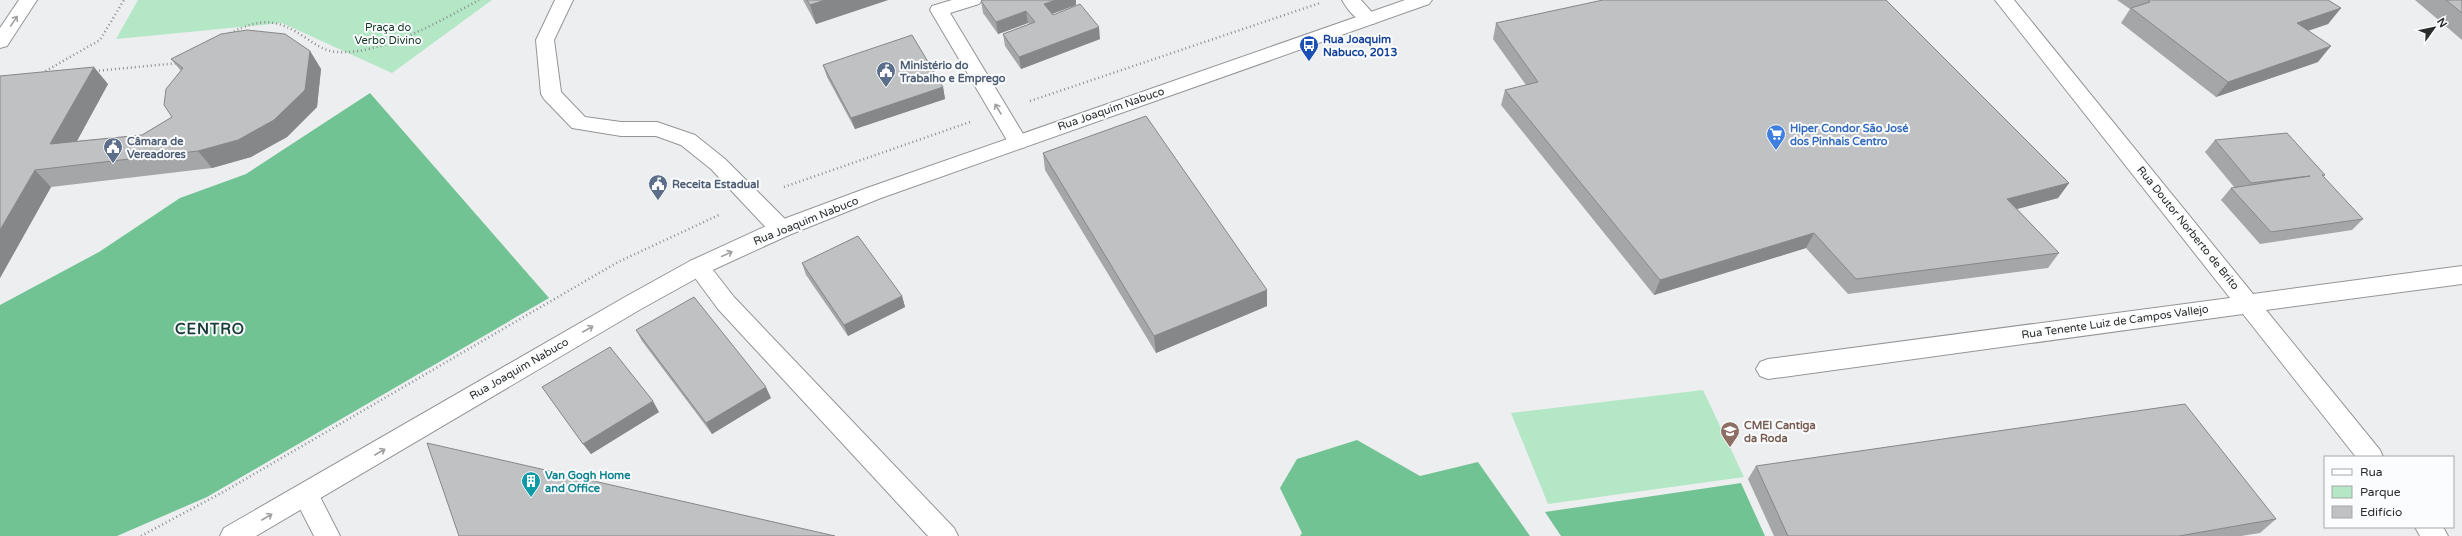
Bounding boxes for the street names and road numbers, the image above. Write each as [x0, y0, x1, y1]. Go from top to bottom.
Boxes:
street label: Rua Joaquim Nabuco [1056, 85, 1166, 133]
street label: Rua Doutor Norberto de Brito [2134, 164, 2242, 293]
street label: Rua Joaquim Nabuco [752, 194, 861, 248]
street label: Rua Tenente Luiz de Campos Vallejo [2021, 302, 2210, 342]
street label: Rua Joaquim Nabuco [467, 335, 571, 403]

